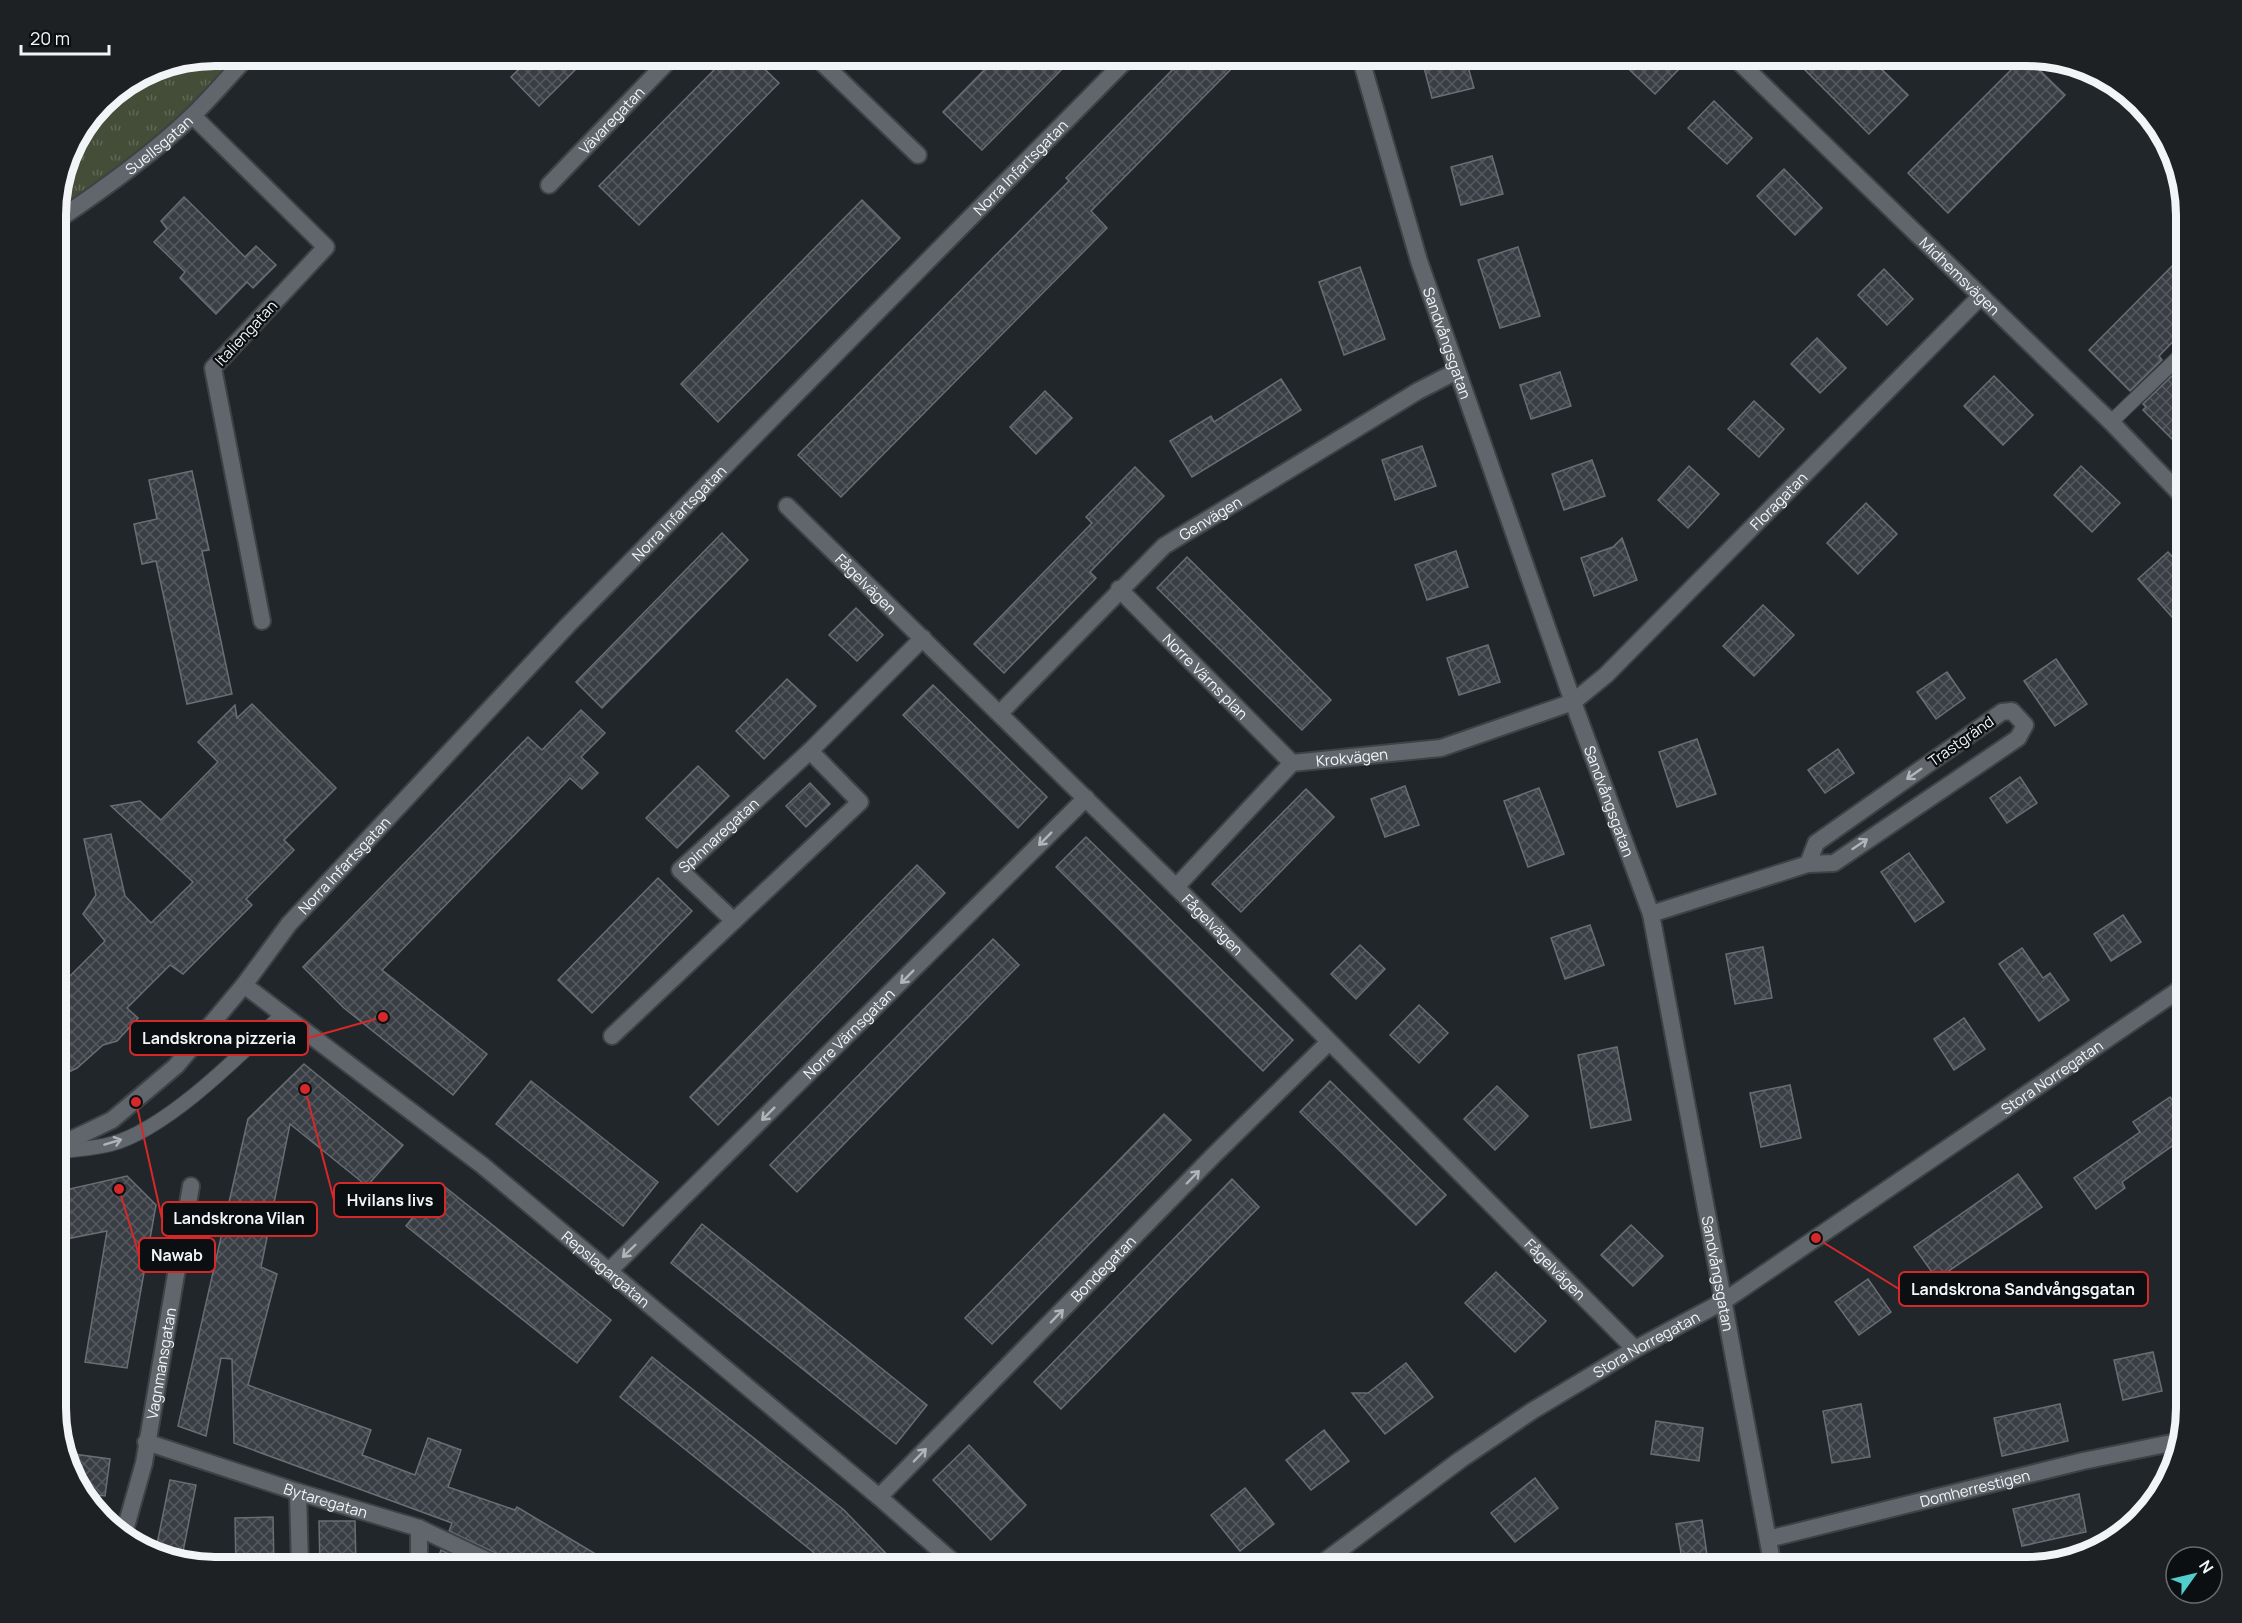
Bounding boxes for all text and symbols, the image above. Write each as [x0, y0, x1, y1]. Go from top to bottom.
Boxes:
scale bar [21, 18, 110, 56]
text: 20 m [30, 26, 70, 50]
street label: Vävaregatan [574, 82, 649, 159]
street label: Suellsgatan [121, 110, 197, 179]
street label: Norra Infartsgatan [968, 115, 1072, 220]
street label: Midhemsvägen [1915, 232, 2005, 320]
street label: Sandvångsgatan [1418, 284, 1477, 402]
street label: Italiengatan [210, 296, 282, 370]
street label: Norra Infartsgatan [627, 460, 731, 565]
street label: Floragatan [1745, 467, 1812, 534]
street label: Genvägen [1175, 491, 1245, 545]
street label: Fågelvägen [831, 549, 902, 619]
street label: Norre Värns plan [1158, 629, 1253, 724]
street label: Trastgränd [1924, 711, 1998, 771]
street label: Krokvägen [1315, 743, 1389, 771]
street label: Sandvångsgatan [1579, 743, 1640, 860]
one-way arrow [1907, 768, 1923, 780]
street label: Spinnaregatan [673, 793, 763, 877]
street label: Norra Infartsgatan [293, 812, 395, 919]
one-way arrow [1037, 832, 1052, 847]
one-way arrow [1852, 838, 1868, 850]
street label: Fågelvägen [1178, 889, 1248, 960]
one-way arrow [899, 970, 914, 984]
street label: Norre Värnsgatan [798, 983, 899, 1084]
callout: Landskrona pizzeria [130, 1021, 308, 1055]
text: Landskrona pizzeria [142, 1027, 296, 1049]
street label: Stora Norregatan [1996, 1034, 2107, 1119]
one-way arrow [760, 1107, 775, 1122]
one-way arrow [103, 1136, 122, 1147]
one-way arrow [1186, 1169, 1201, 1184]
callout: Hvilans livs [334, 1183, 445, 1217]
text: Hvilans livs [347, 1189, 434, 1211]
callout: Landskrona Vilan [162, 1202, 317, 1236]
text: Landskrona Vilan [173, 1207, 305, 1229]
street label: Sandvångsgatan [1697, 1214, 1739, 1333]
street label: Repslagargatan [557, 1226, 655, 1312]
street label: Bondegatan [1066, 1231, 1140, 1306]
street label: Fågelvägen [1520, 1234, 1591, 1304]
callout: Nawab [139, 1238, 215, 1272]
text: Nawab [151, 1244, 203, 1266]
one-way arrow [621, 1244, 636, 1258]
callout: Landskrona Sandvångsgatan [1899, 1272, 2148, 1306]
text: Landskrona Sandvångsgatan [1911, 1278, 2135, 1300]
street label: Vagnmansgatan [141, 1306, 181, 1421]
street label: Stora Norregatan [1589, 1306, 1703, 1383]
one-way arrow [1049, 1308, 1064, 1323]
one-way arrow [913, 1448, 927, 1463]
street label: Domherrestigen [1918, 1464, 2032, 1512]
street label: Bytaregatan [281, 1478, 370, 1523]
north arrow [2164, 1545, 2224, 1605]
text: N [2194, 1556, 2219, 1578]

